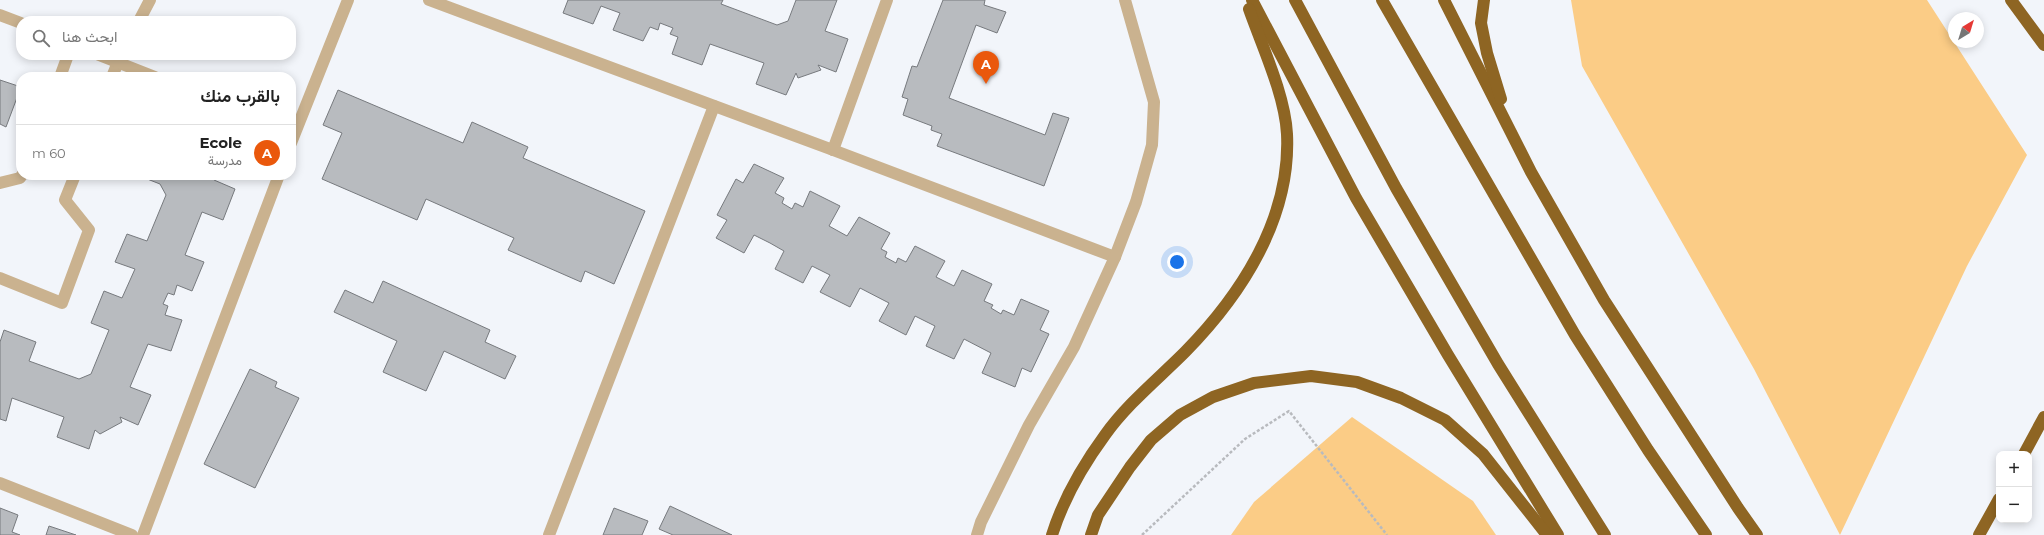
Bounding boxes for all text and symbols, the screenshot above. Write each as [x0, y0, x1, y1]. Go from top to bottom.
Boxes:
north arrow [1948, 12, 1984, 48]
search box [16, 16, 296, 60]
icon: search [30, 27, 52, 49]
text: ابحث هنا [62, 27, 117, 46]
pin: A [973, 51, 999, 84]
text: بالقرب منك [201, 86, 280, 106]
text: Ecole [199, 133, 242, 152]
text: 60 m [32, 145, 66, 161]
text: A [262, 145, 272, 161]
text: مدرسة [208, 152, 242, 168]
your location [1167, 252, 1187, 272]
map controls [1996, 451, 2032, 523]
button: + [1996, 451, 2032, 487]
button: − [1996, 487, 2032, 523]

